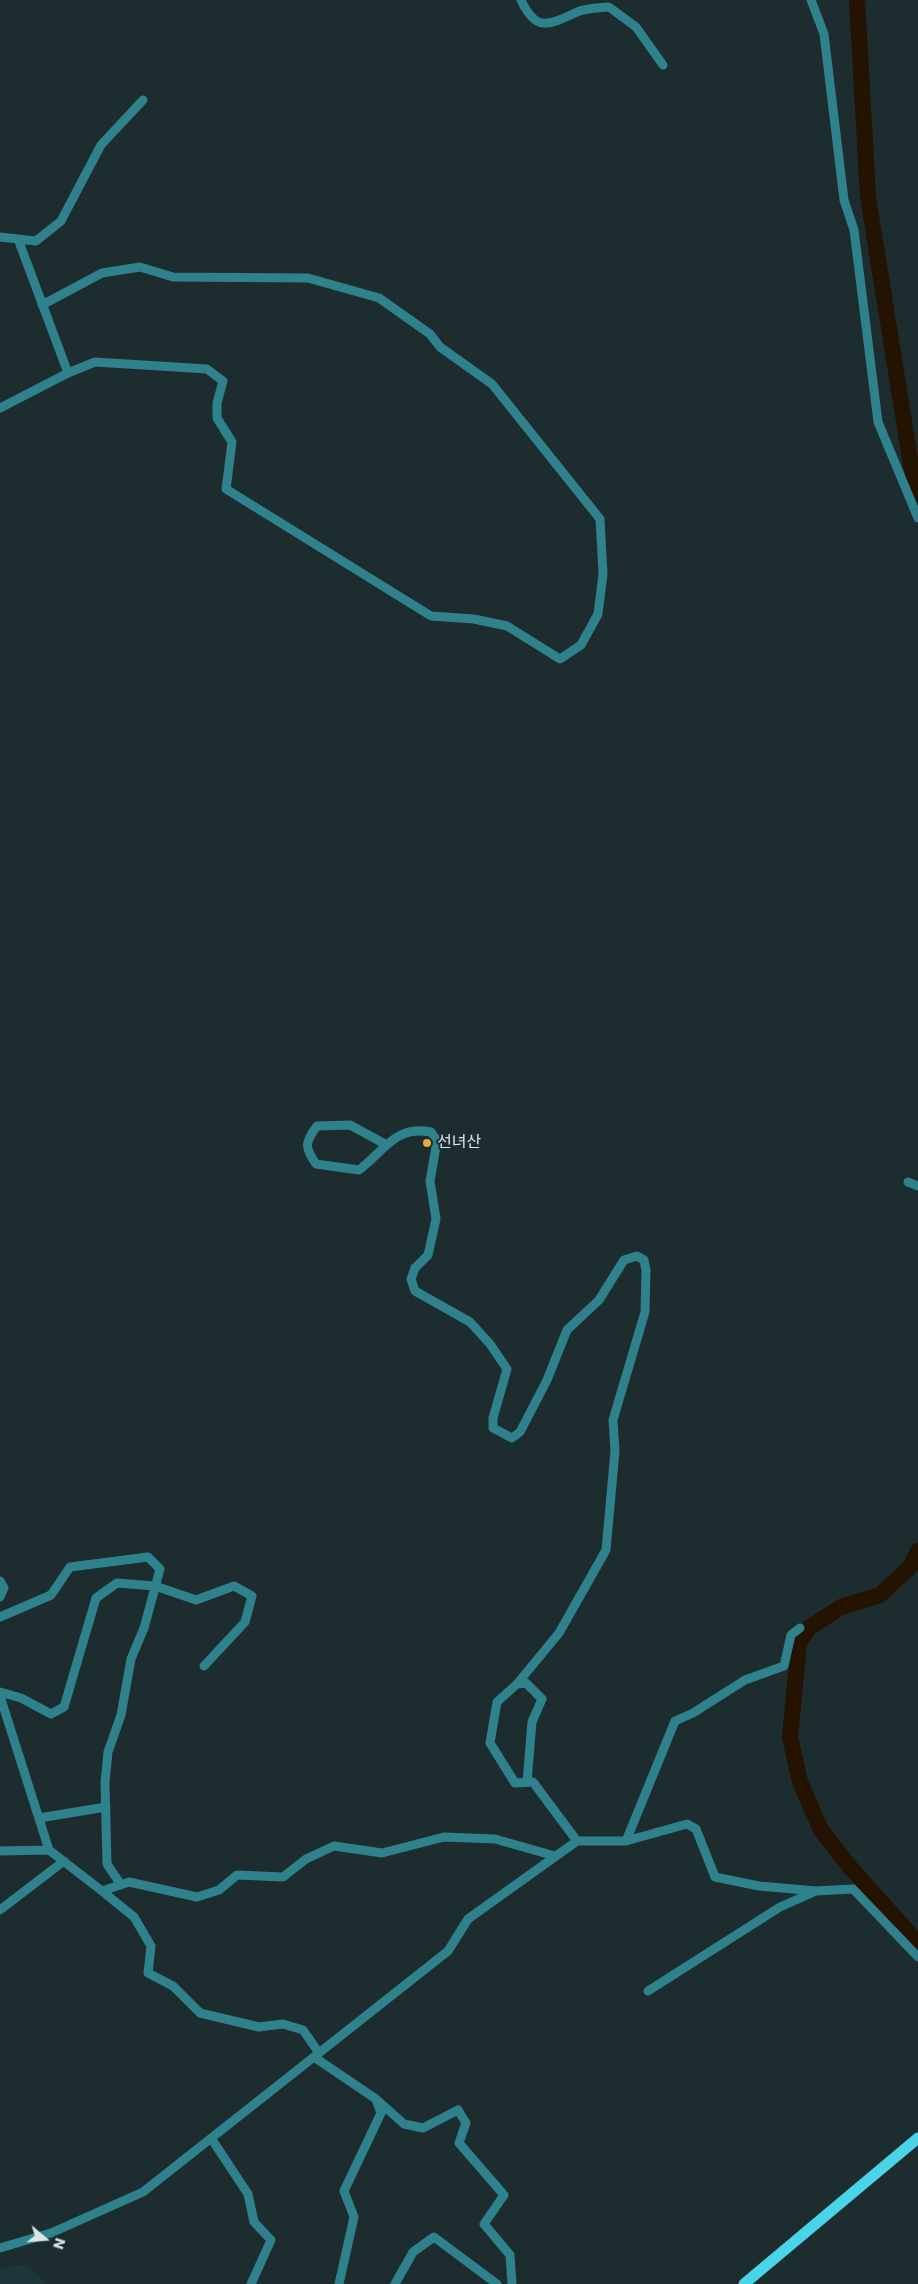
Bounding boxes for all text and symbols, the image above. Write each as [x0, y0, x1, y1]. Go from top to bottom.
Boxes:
place label: 선녀산 [437, 1133, 481, 1153]
marker: 선녀산 [421, 1137, 433, 1149]
north arrow [20, 2214, 70, 2264]
text: N [48, 2236, 70, 2252]

